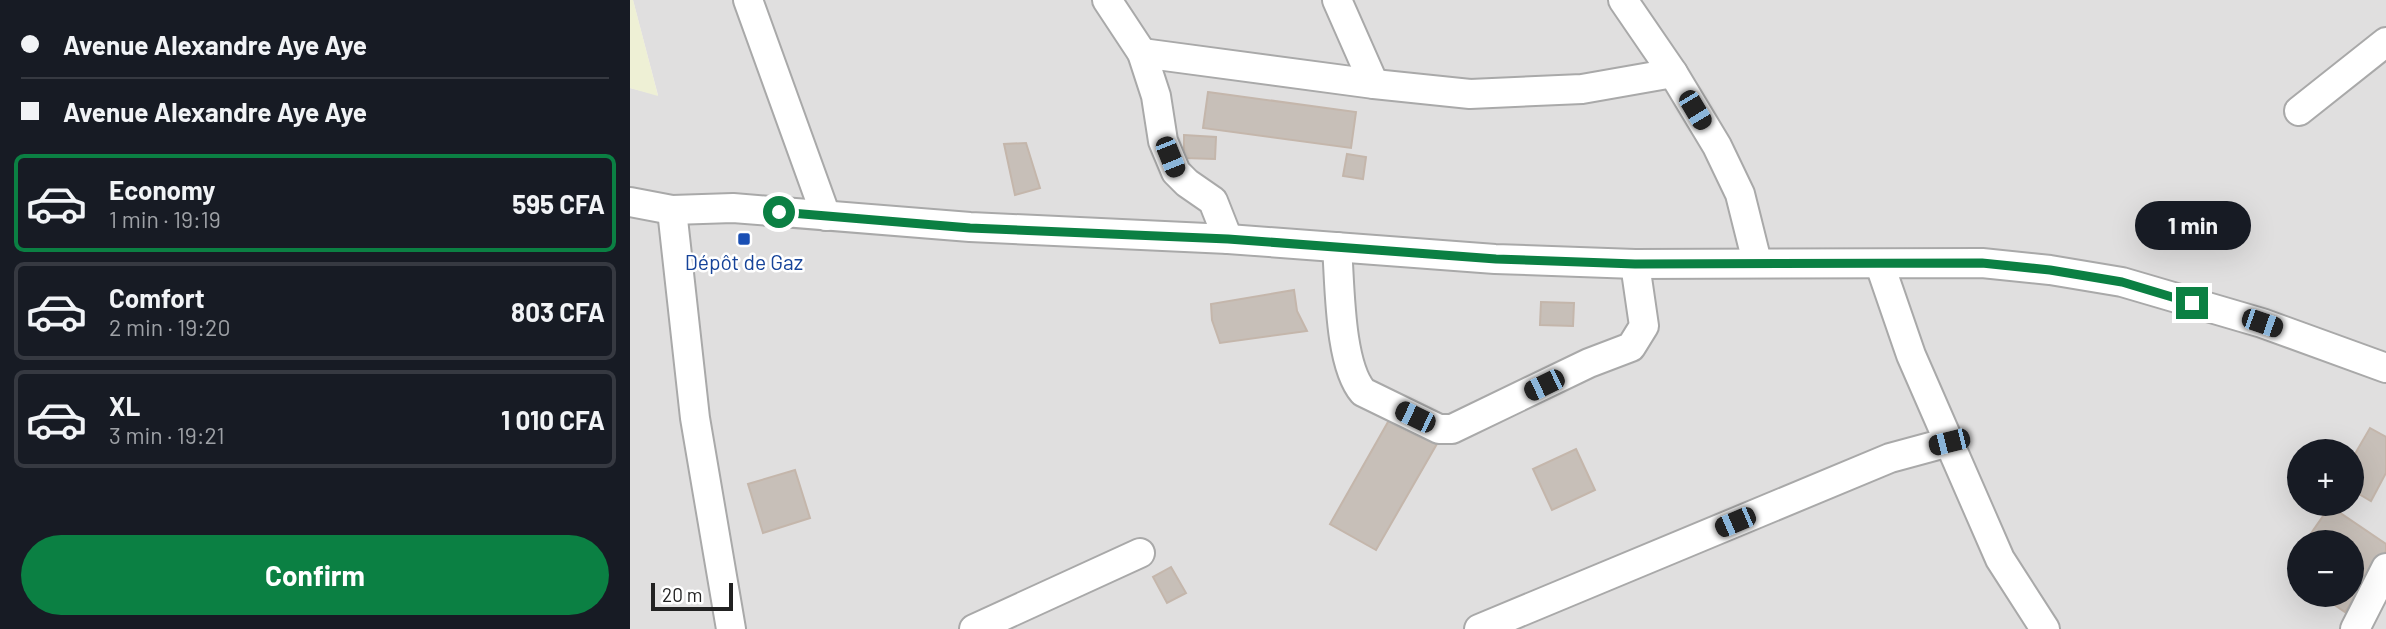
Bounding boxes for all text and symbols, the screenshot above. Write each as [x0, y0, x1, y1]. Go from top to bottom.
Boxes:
text: Avenue Alexandre Aye Aye [63, 29, 367, 60]
car [1676, 87, 1715, 133]
text: Avenue Alexandre Aye Aye [63, 96, 367, 127]
car [1153, 134, 1188, 180]
icon: car [25, 172, 88, 235]
text: Economy [109, 174, 215, 205]
text: 595 CFA [512, 188, 605, 219]
route start [763, 196, 795, 228]
callout: 1 min [2134, 202, 2250, 250]
text: 1 min · 19:19 [109, 205, 221, 233]
text: 1 min [2168, 211, 2218, 239]
marker: Dépôt de Gaz [736, 231, 752, 247]
place label: Dépôt de Gaz [685, 249, 803, 274]
icon: car [25, 280, 88, 343]
text: Comfort [109, 282, 205, 313]
route end [2176, 287, 2208, 319]
text: 803 CFA [511, 296, 605, 327]
car [2239, 306, 2286, 340]
text: 2 min · 19:20 [109, 313, 230, 341]
car [1521, 366, 1568, 404]
icon: car [25, 388, 88, 451]
text: XL [109, 390, 140, 421]
car [1392, 398, 1439, 436]
text: 1 010 CFA [501, 404, 605, 435]
text: 3 min · 19:21 [109, 421, 225, 449]
car [1927, 427, 1972, 457]
map controls [2287, 439, 2364, 607]
button: + [2287, 439, 2364, 516]
car [1712, 504, 1759, 540]
button: − [2287, 530, 2364, 607]
button: Confirm [21, 535, 609, 615]
scale bar [651, 580, 733, 612]
text: 20 m [662, 583, 702, 606]

